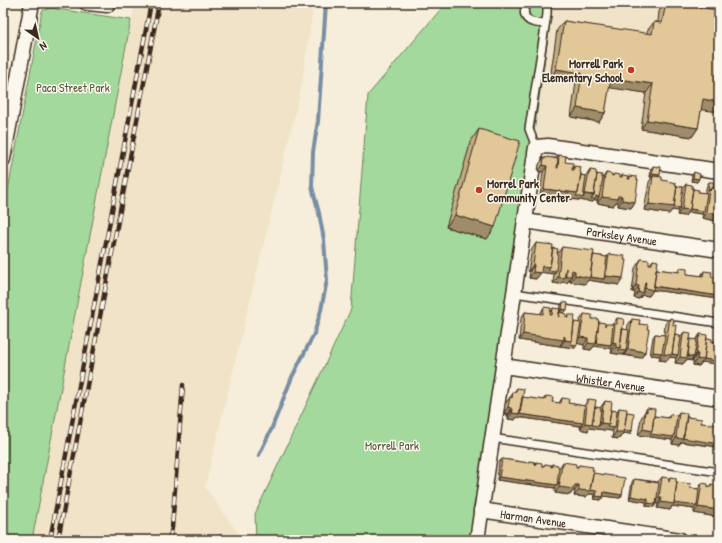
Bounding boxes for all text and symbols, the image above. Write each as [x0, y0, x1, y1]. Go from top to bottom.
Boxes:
north arrow [18, 18, 58, 58]
text: N [37, 39, 50, 54]
place label: Morrell Park Elementary School [542, 55, 624, 87]
marker: Morrell Park Elementary School [626, 65, 636, 75]
park label: Paca Street Park [36, 79, 110, 96]
place label: Morrel Park Community Center [487, 175, 570, 207]
marker: Morrel Park Community Center [474, 185, 484, 195]
street label: Parksley Avenue [586, 222, 659, 249]
street label: Whistler Avenue [575, 368, 647, 396]
park label: Morrell Park [365, 437, 419, 454]
street label: Harman Avenue [499, 505, 568, 531]

